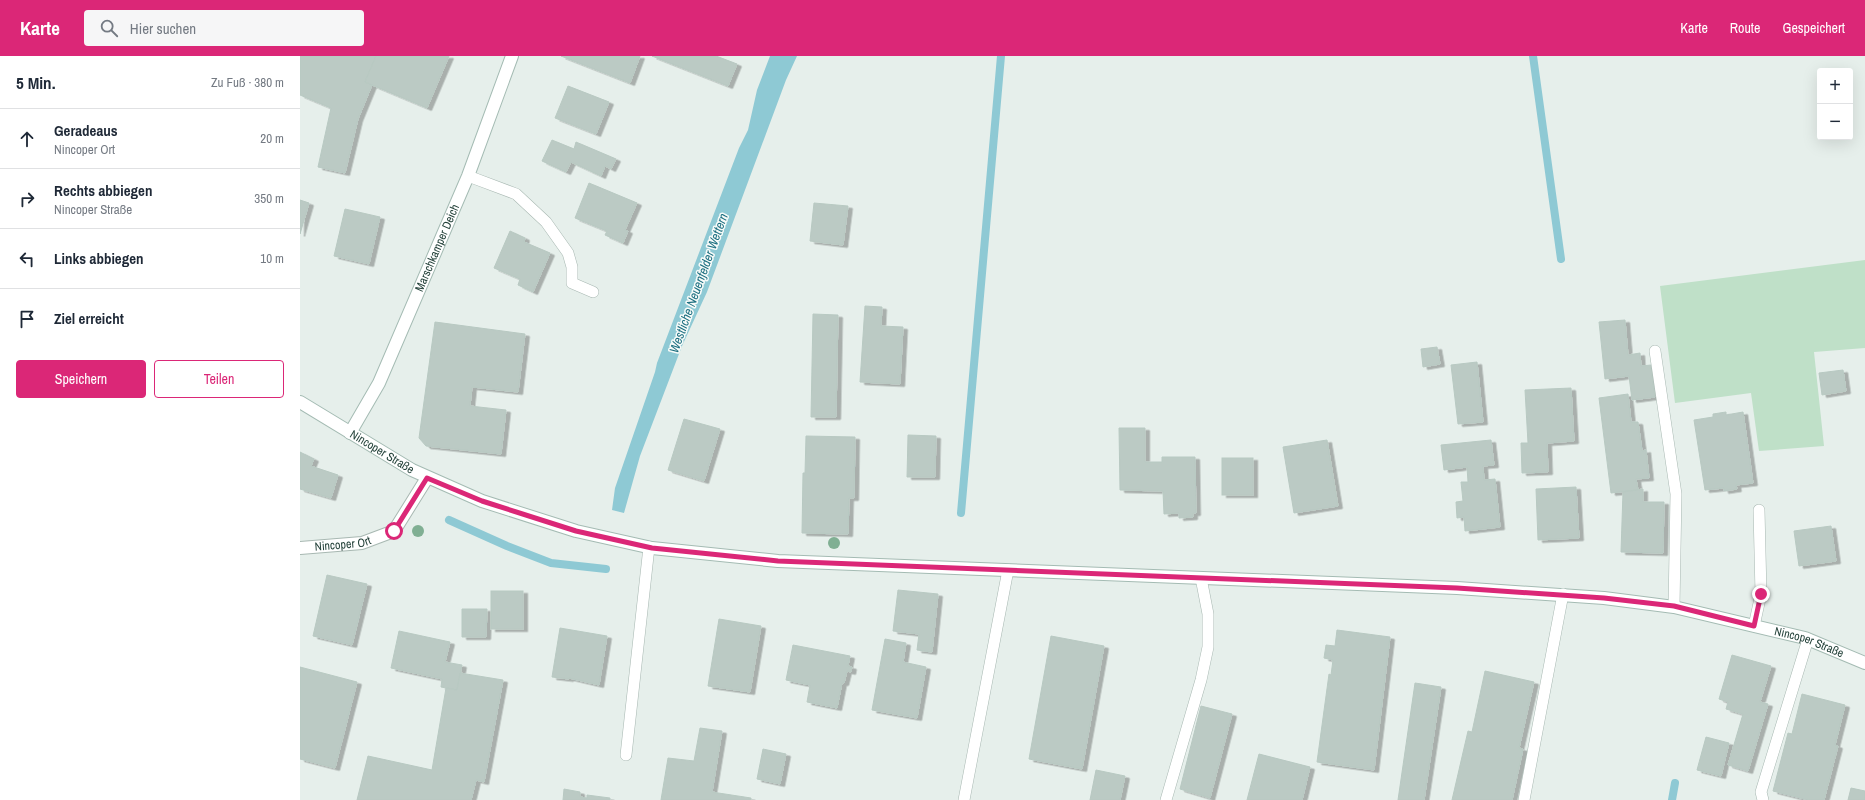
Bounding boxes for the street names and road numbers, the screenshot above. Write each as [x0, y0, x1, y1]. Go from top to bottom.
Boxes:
street label: Marschkamper Deich [411, 202, 463, 294]
street label: Nincoper Straße [347, 426, 417, 477]
street label: Nincoper Ort [314, 532, 373, 555]
street label: Nincoper Straße [1773, 623, 1846, 661]

